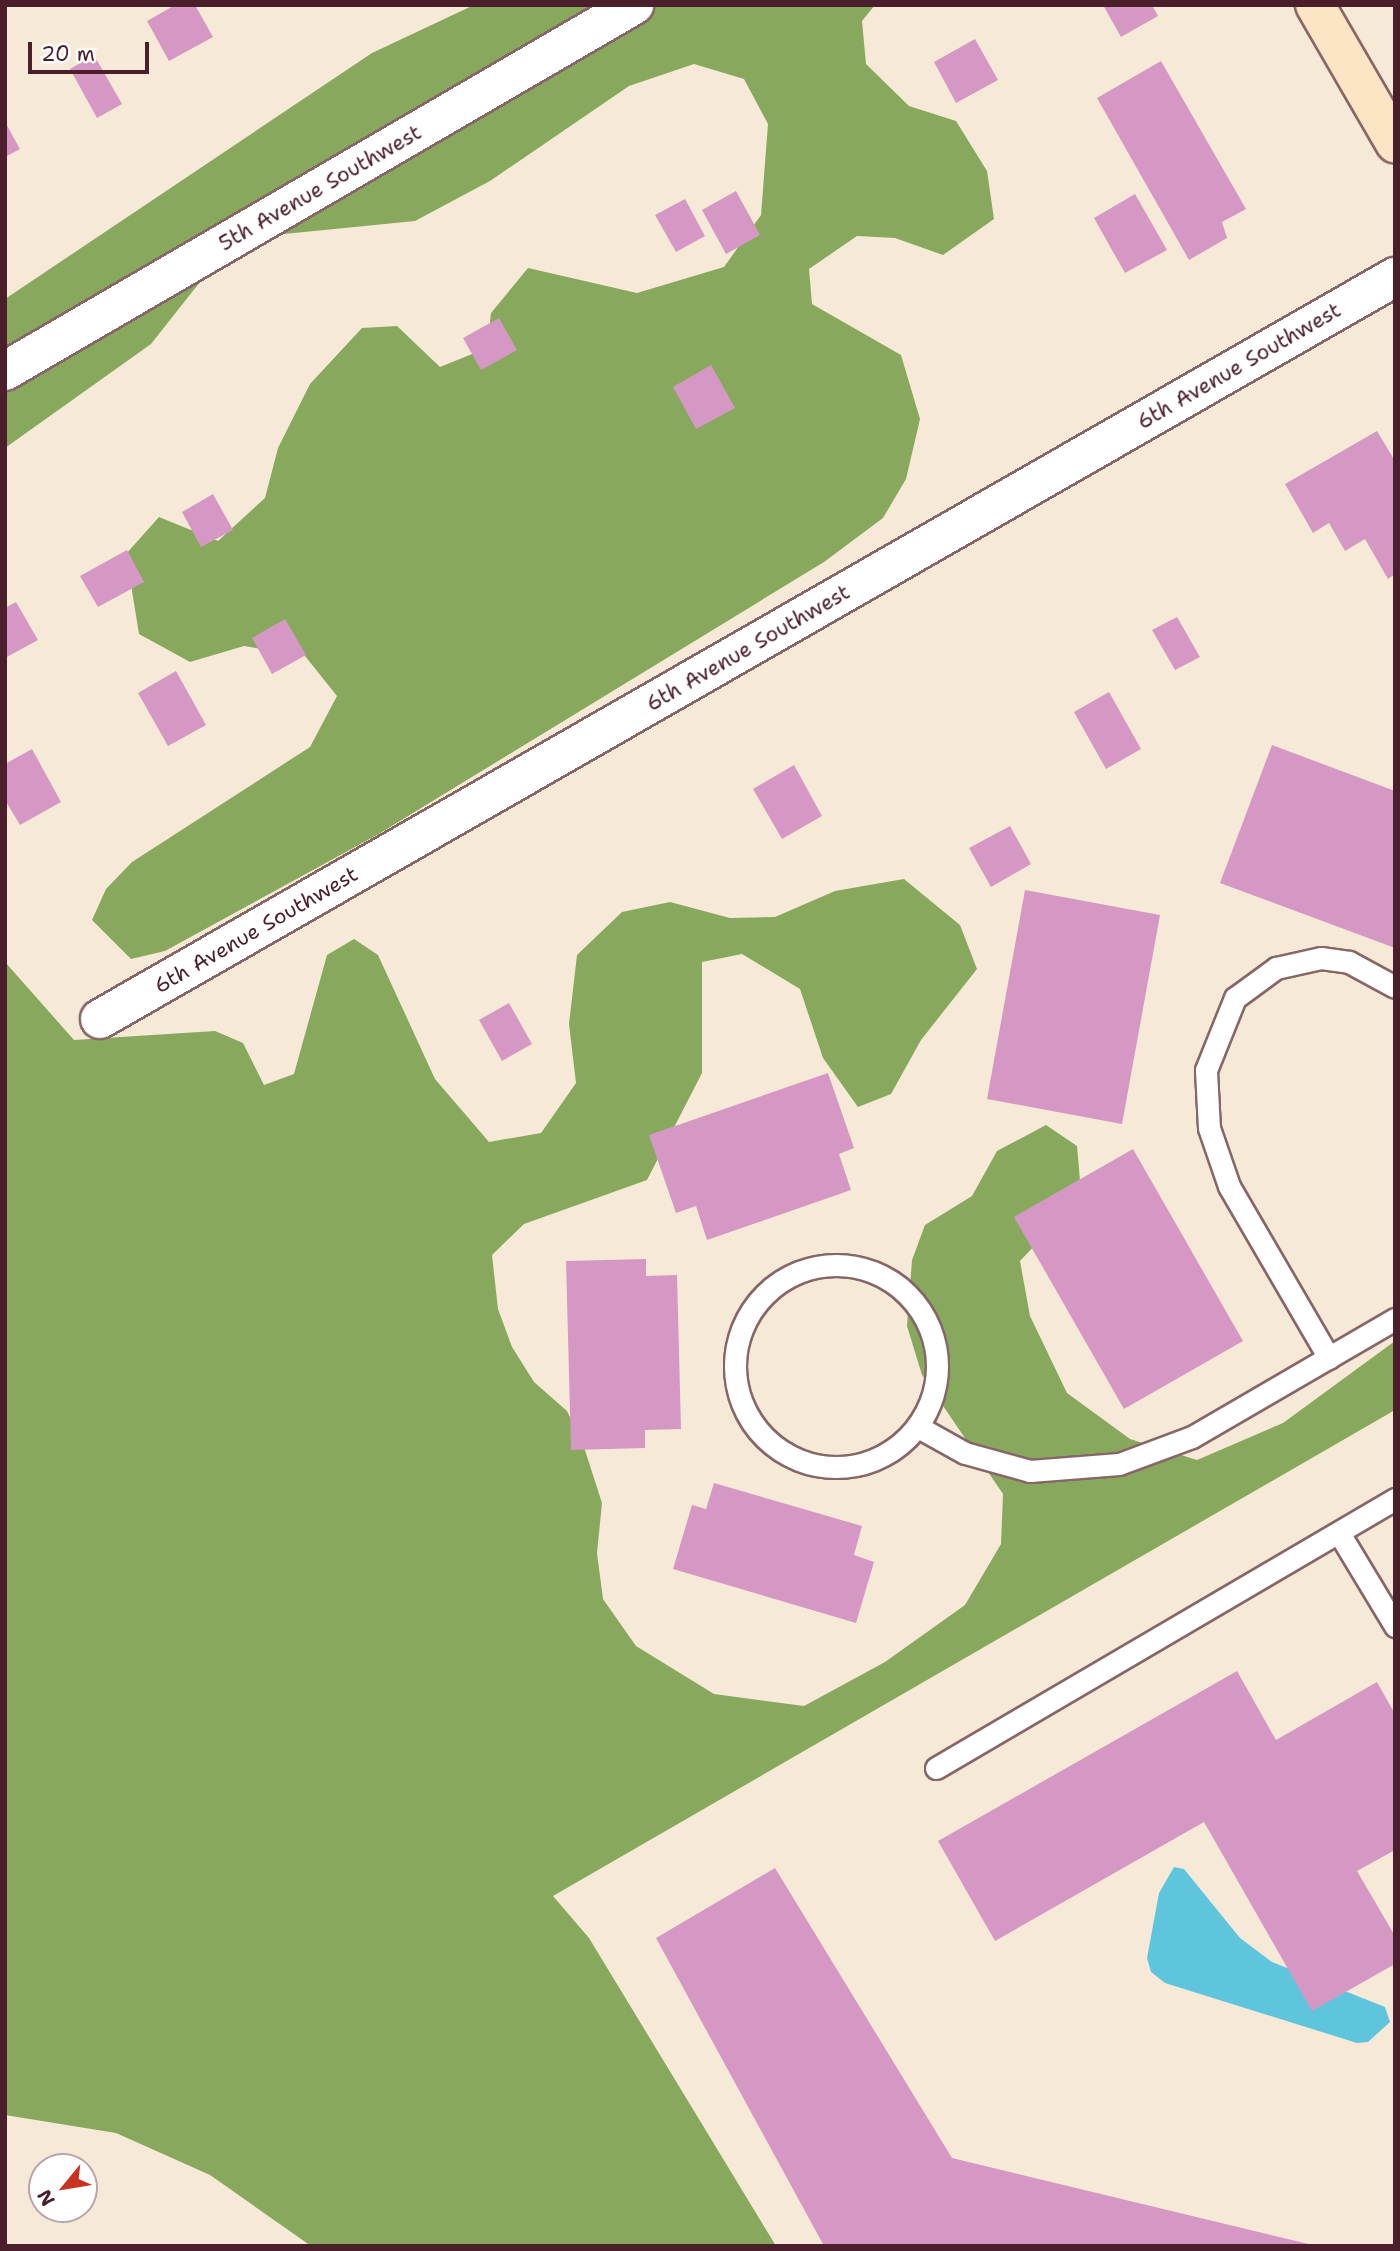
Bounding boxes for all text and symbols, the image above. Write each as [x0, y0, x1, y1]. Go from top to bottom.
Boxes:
scale bar [32, 28, 152, 72]
text: 20 m [41, 40, 95, 68]
street label: 5th Avenue Southwest [214, 120, 426, 256]
street label: 6th Avenue Southwest [1133, 297, 1345, 435]
street label: 6th Avenue Southwest [642, 579, 854, 717]
street label: 6th Avenue Southwest [150, 861, 362, 999]
north arrow [28, 2153, 98, 2223]
text: N [32, 2185, 61, 2211]

